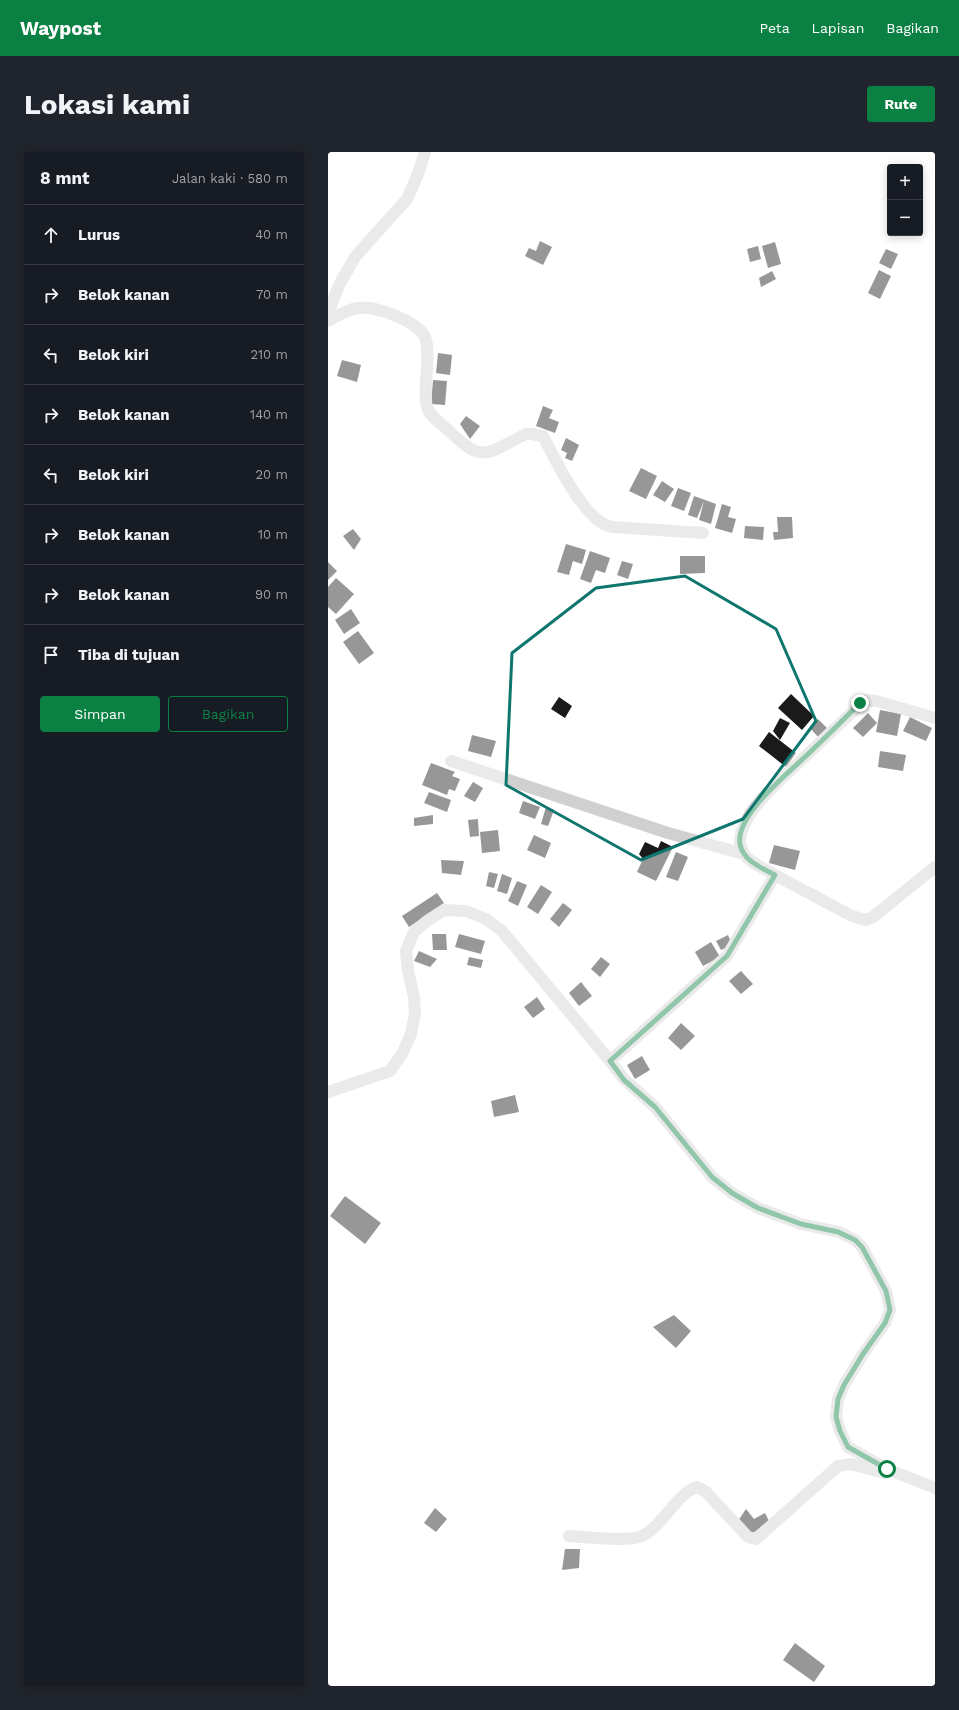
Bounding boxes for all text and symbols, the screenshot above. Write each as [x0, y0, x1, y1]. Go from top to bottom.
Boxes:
text: Waypost [20, 17, 101, 40]
text: Peta [760, 20, 790, 36]
text: Lapisan [812, 20, 864, 36]
text: Bagikan [886, 20, 939, 36]
button: Rute [867, 86, 935, 122]
text: Lokasi kami [24, 88, 190, 121]
map controls [887, 164, 923, 236]
button: + [887, 164, 923, 200]
text: 8 mnt [40, 168, 89, 188]
text: Jalan kaki · 580 m [172, 171, 288, 186]
button: − [887, 200, 923, 236]
icon: ahead [40, 224, 62, 246]
text: Lurus [78, 226, 120, 244]
text: 40 m [255, 227, 288, 242]
icon: right [40, 284, 62, 306]
text: Belok kanan [78, 286, 169, 304]
text: 70 m [256, 287, 288, 302]
icon: left [40, 344, 62, 366]
text: Belok kiri [78, 346, 149, 364]
text: 210 m [250, 347, 288, 362]
icon: right [40, 404, 62, 426]
text: Belok kanan [78, 406, 169, 424]
text: 140 m [250, 407, 288, 422]
icon: left [40, 464, 62, 486]
text: Belok kiri [78, 466, 149, 484]
text: 20 m [256, 467, 288, 482]
icon: right [40, 524, 62, 546]
text: Belok kanan [78, 526, 169, 544]
text: 10 m [258, 527, 288, 542]
icon: right [40, 584, 62, 606]
text: Belok kanan [78, 586, 169, 604]
text: 90 m [255, 587, 288, 602]
icon: arrive [40, 644, 62, 666]
text: Tiba di tujuan [78, 646, 180, 664]
route end [851, 694, 869, 712]
button: Simpan [40, 696, 160, 732]
button: Bagikan [168, 696, 288, 732]
route start [878, 1460, 896, 1478]

